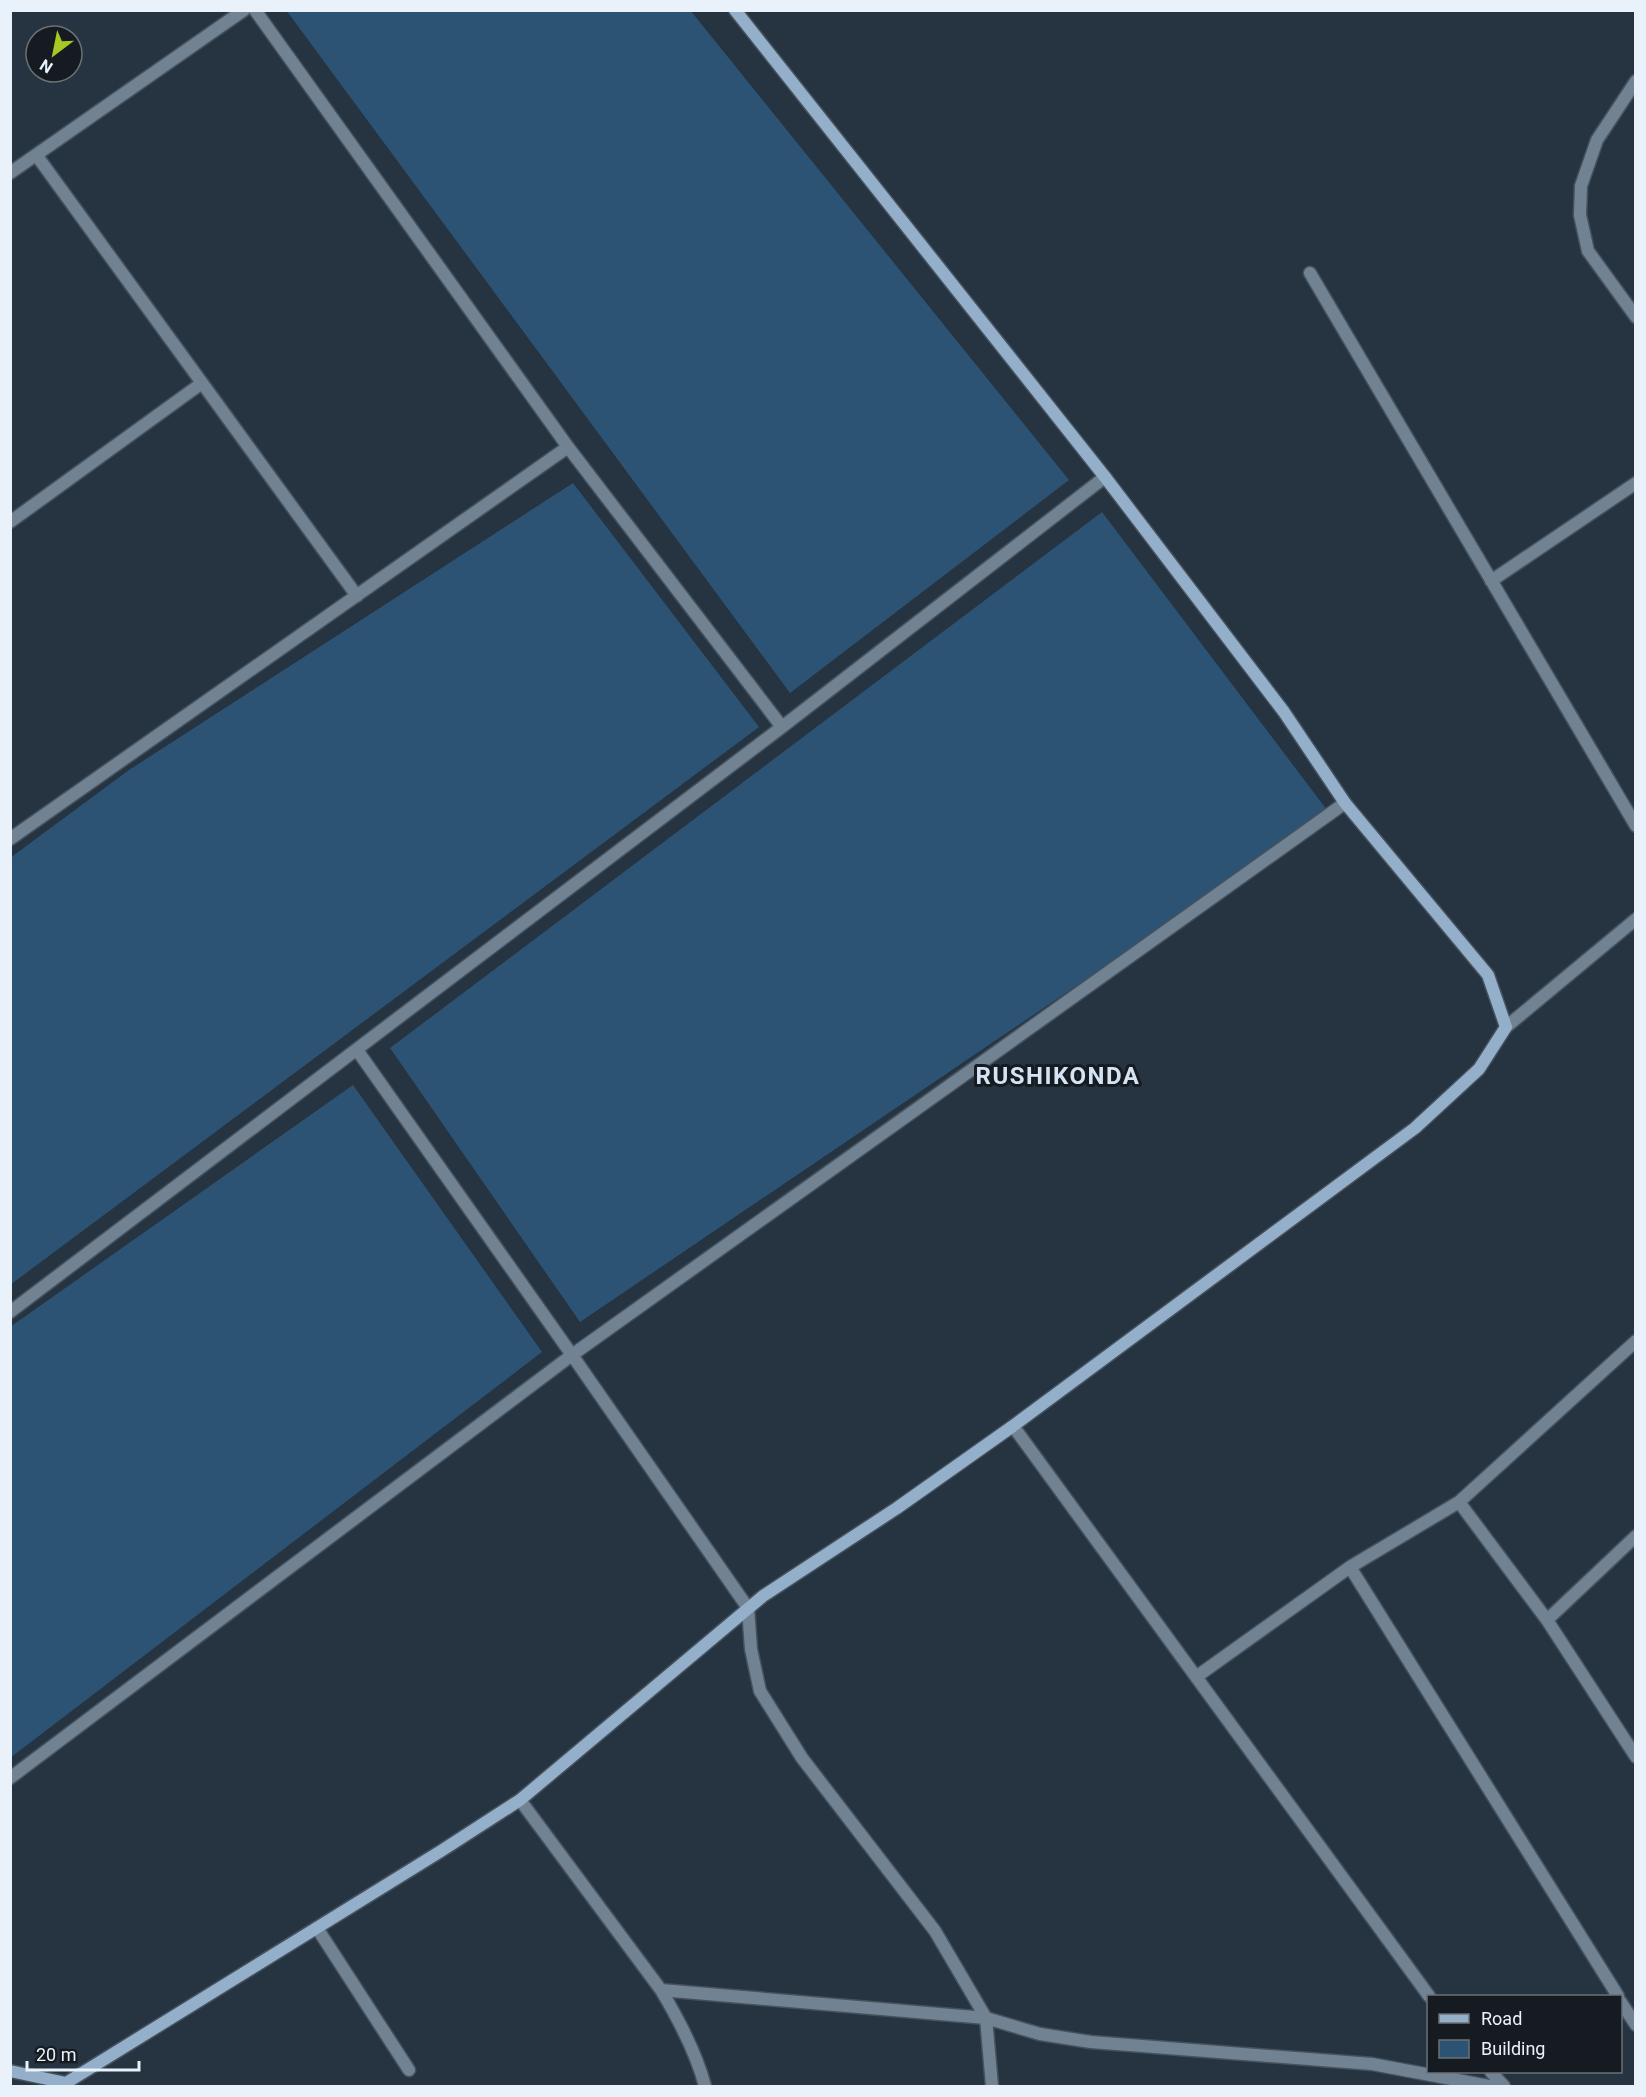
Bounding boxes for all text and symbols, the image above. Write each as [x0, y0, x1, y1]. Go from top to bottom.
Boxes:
north arrow [24, 24, 84, 84]
text: N [36, 55, 56, 77]
district label: RUSHIKONDA [976, 1062, 1140, 1090]
legend [1427, 1995, 1622, 2073]
text: Road [1481, 2008, 1522, 2029]
scale bar [27, 2034, 140, 2072]
text: Building [1481, 2038, 1545, 2059]
text: 20 m [36, 2044, 76, 2065]

